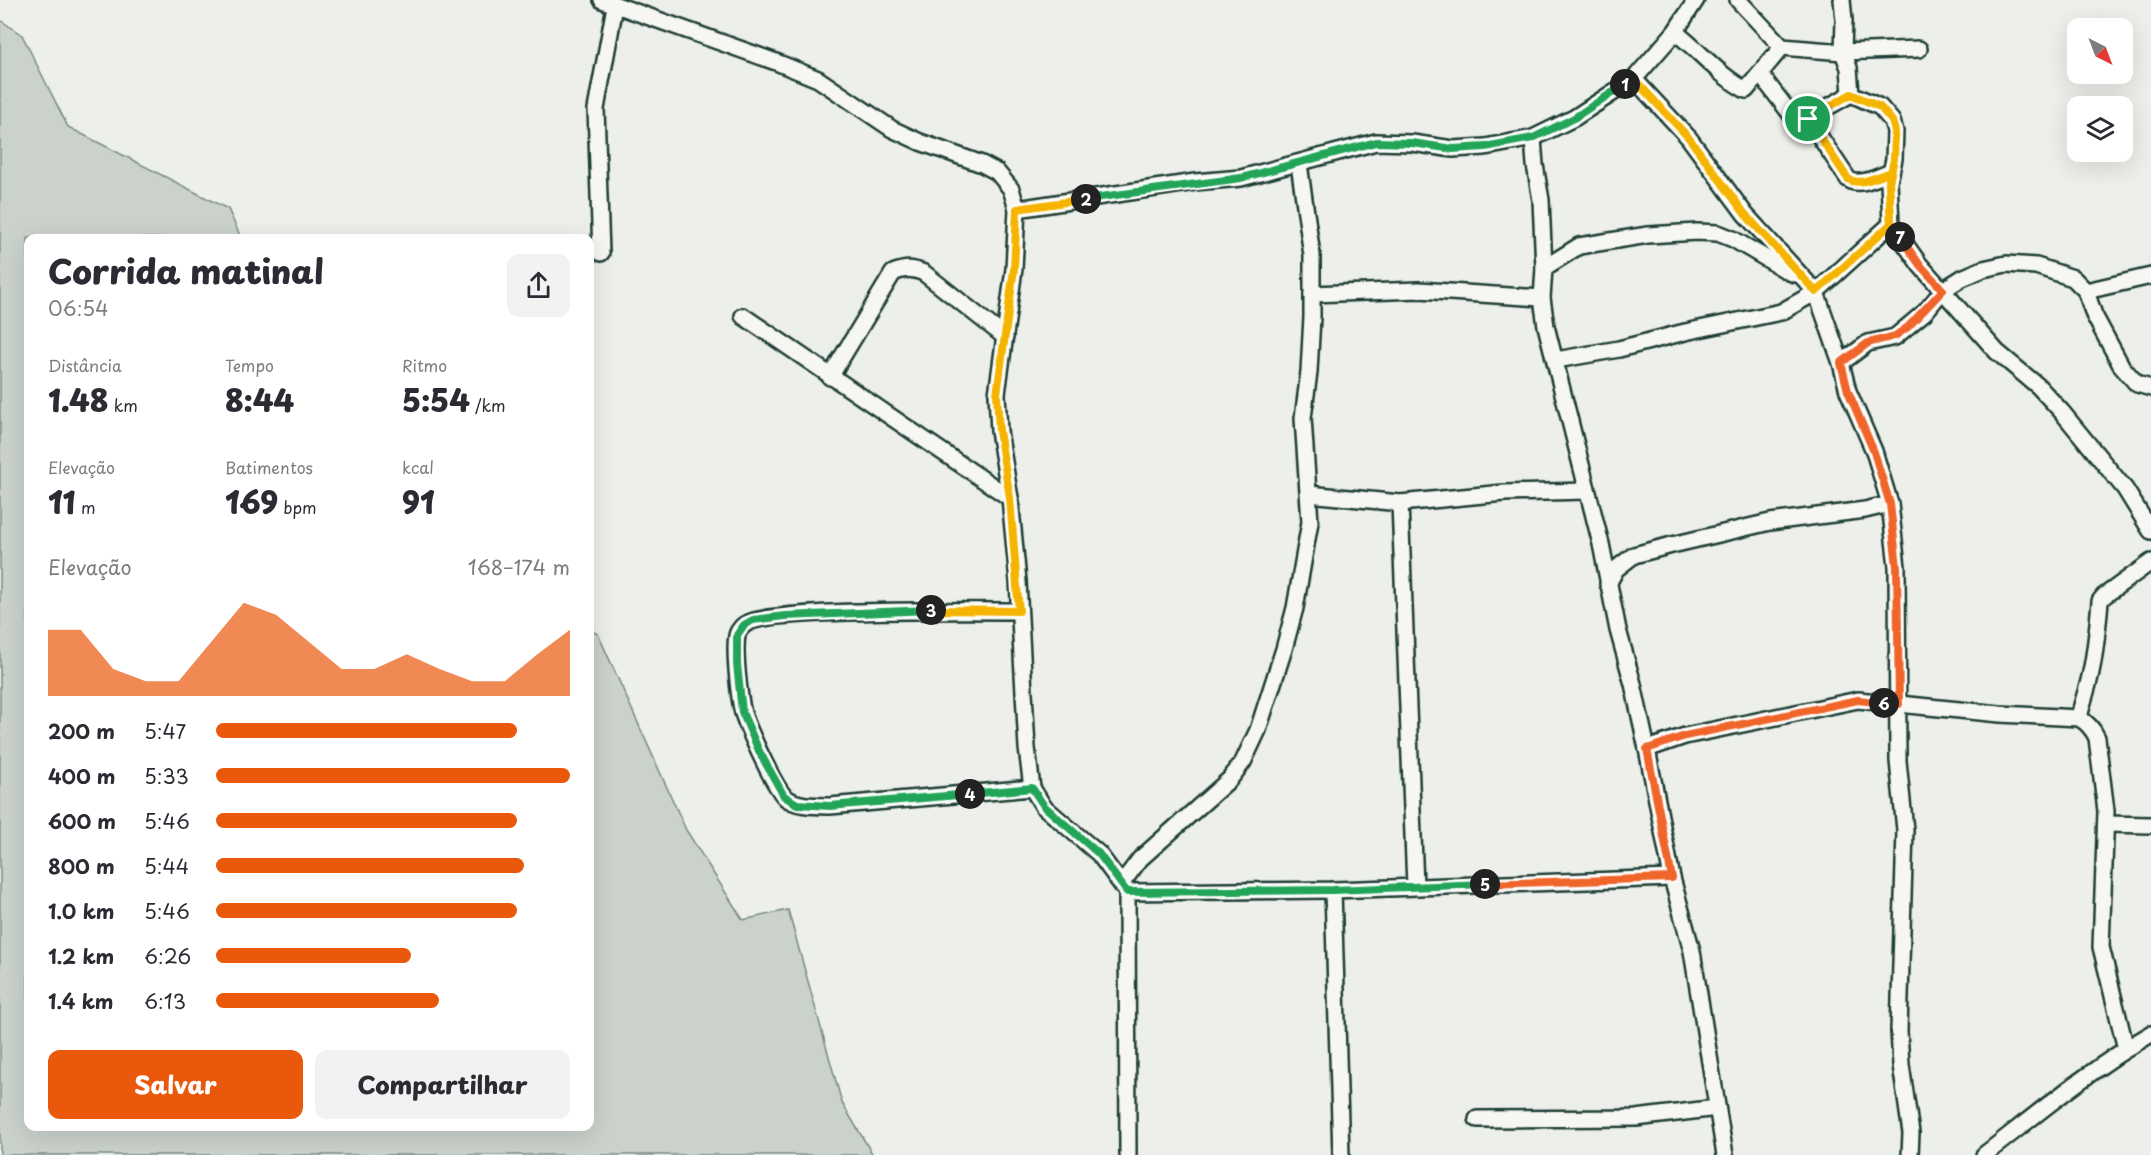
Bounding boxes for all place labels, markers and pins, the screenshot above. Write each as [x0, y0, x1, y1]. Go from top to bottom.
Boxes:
pin: 1 [1610, 69, 1640, 99]
pin [1782, 93, 1833, 144]
pin: 2 [1071, 184, 1101, 214]
pin: 7 [1885, 222, 1915, 252]
pin: 3 [916, 595, 946, 625]
pin: 6 [1869, 688, 1899, 718]
pin: 4 [955, 779, 985, 809]
pin: 5 [1470, 869, 1500, 899]

